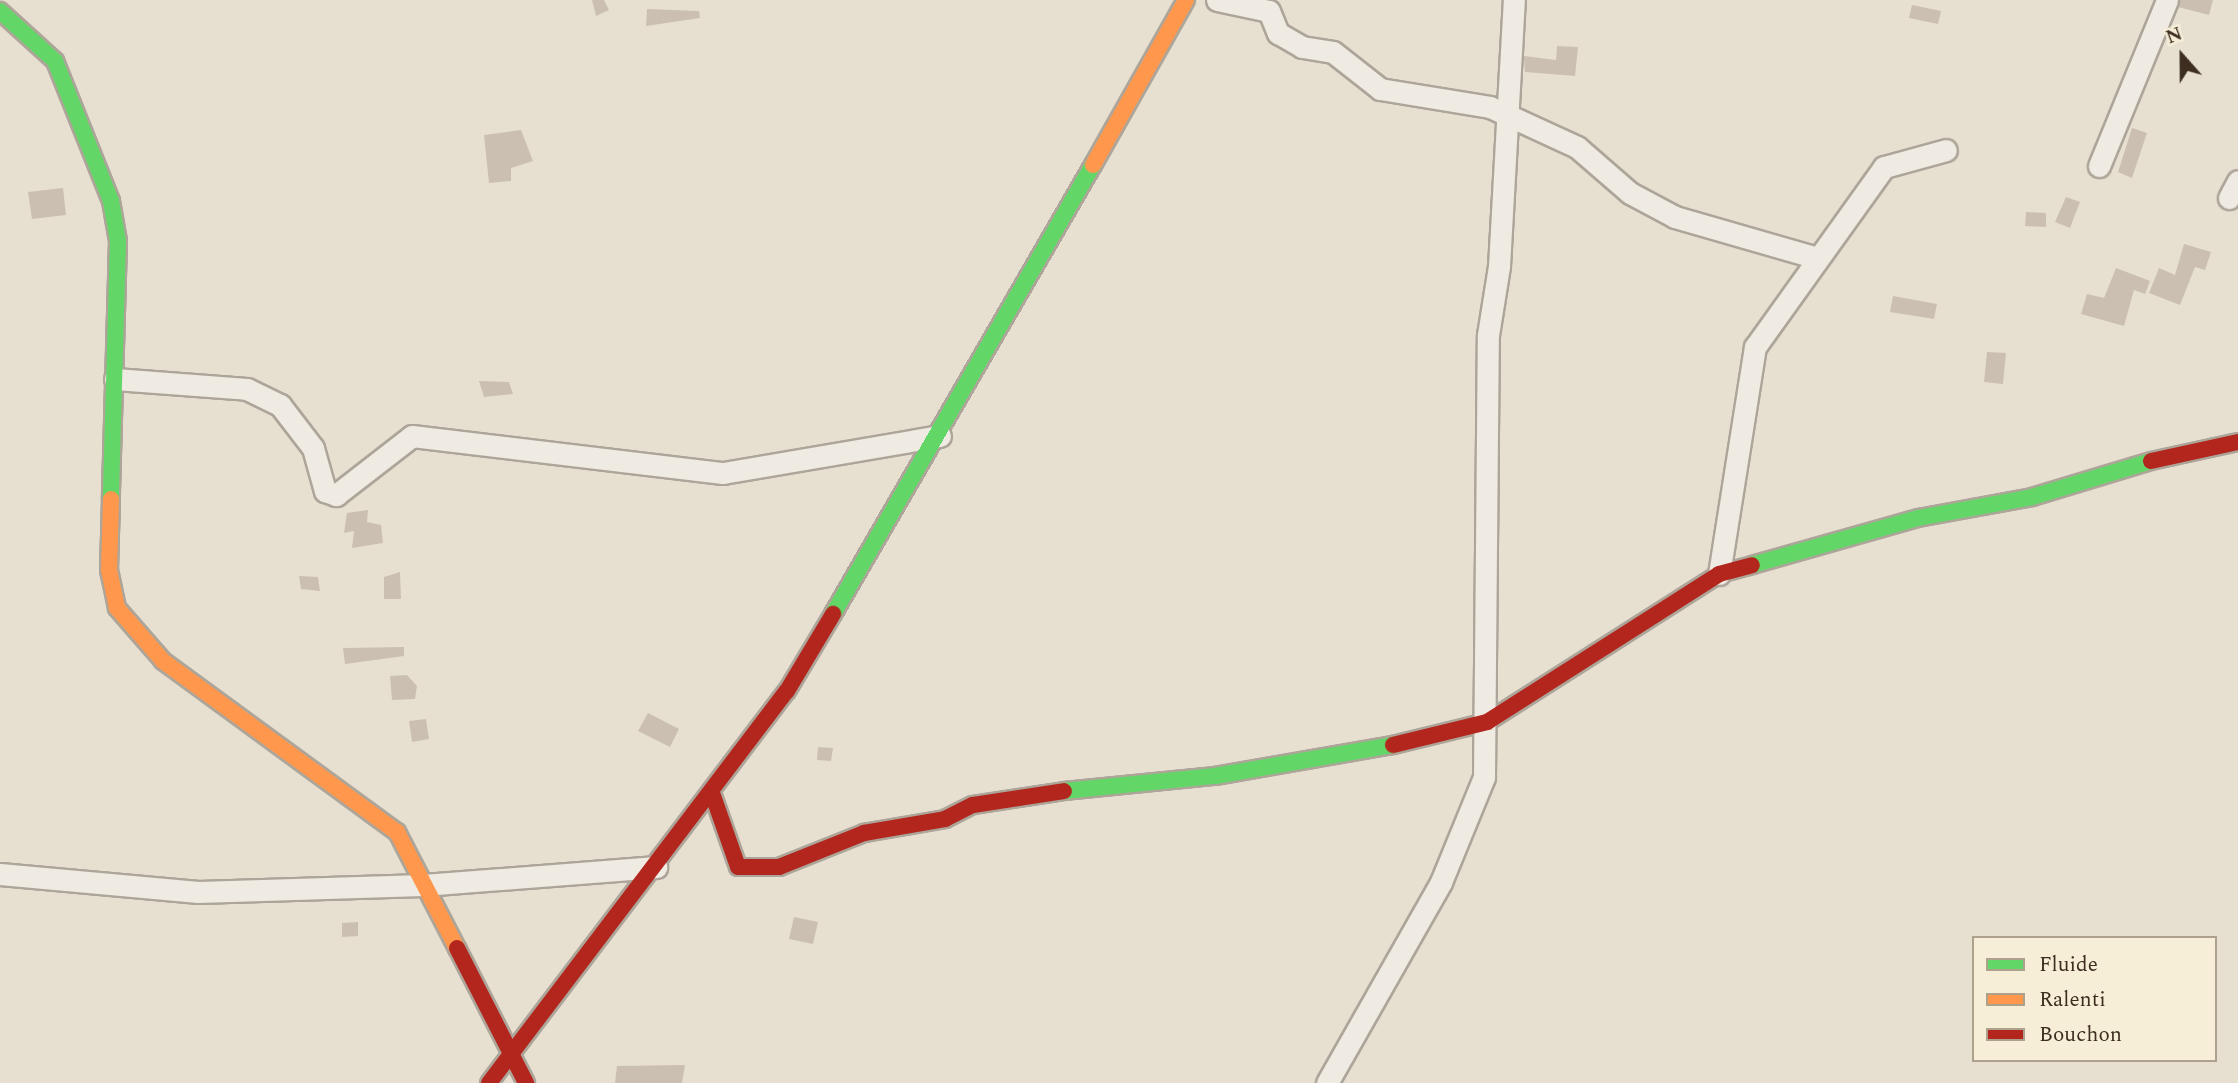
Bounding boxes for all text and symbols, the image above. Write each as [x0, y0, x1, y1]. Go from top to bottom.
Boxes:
text: N [2162, 20, 2187, 52]
north arrow [2147, 21, 2217, 91]
legend [1972, 936, 2217, 1062]
text: Fluide [2039, 949, 2098, 981]
text: Ralenti [2039, 984, 2106, 1016]
text: Bouchon [2039, 1019, 2122, 1051]

